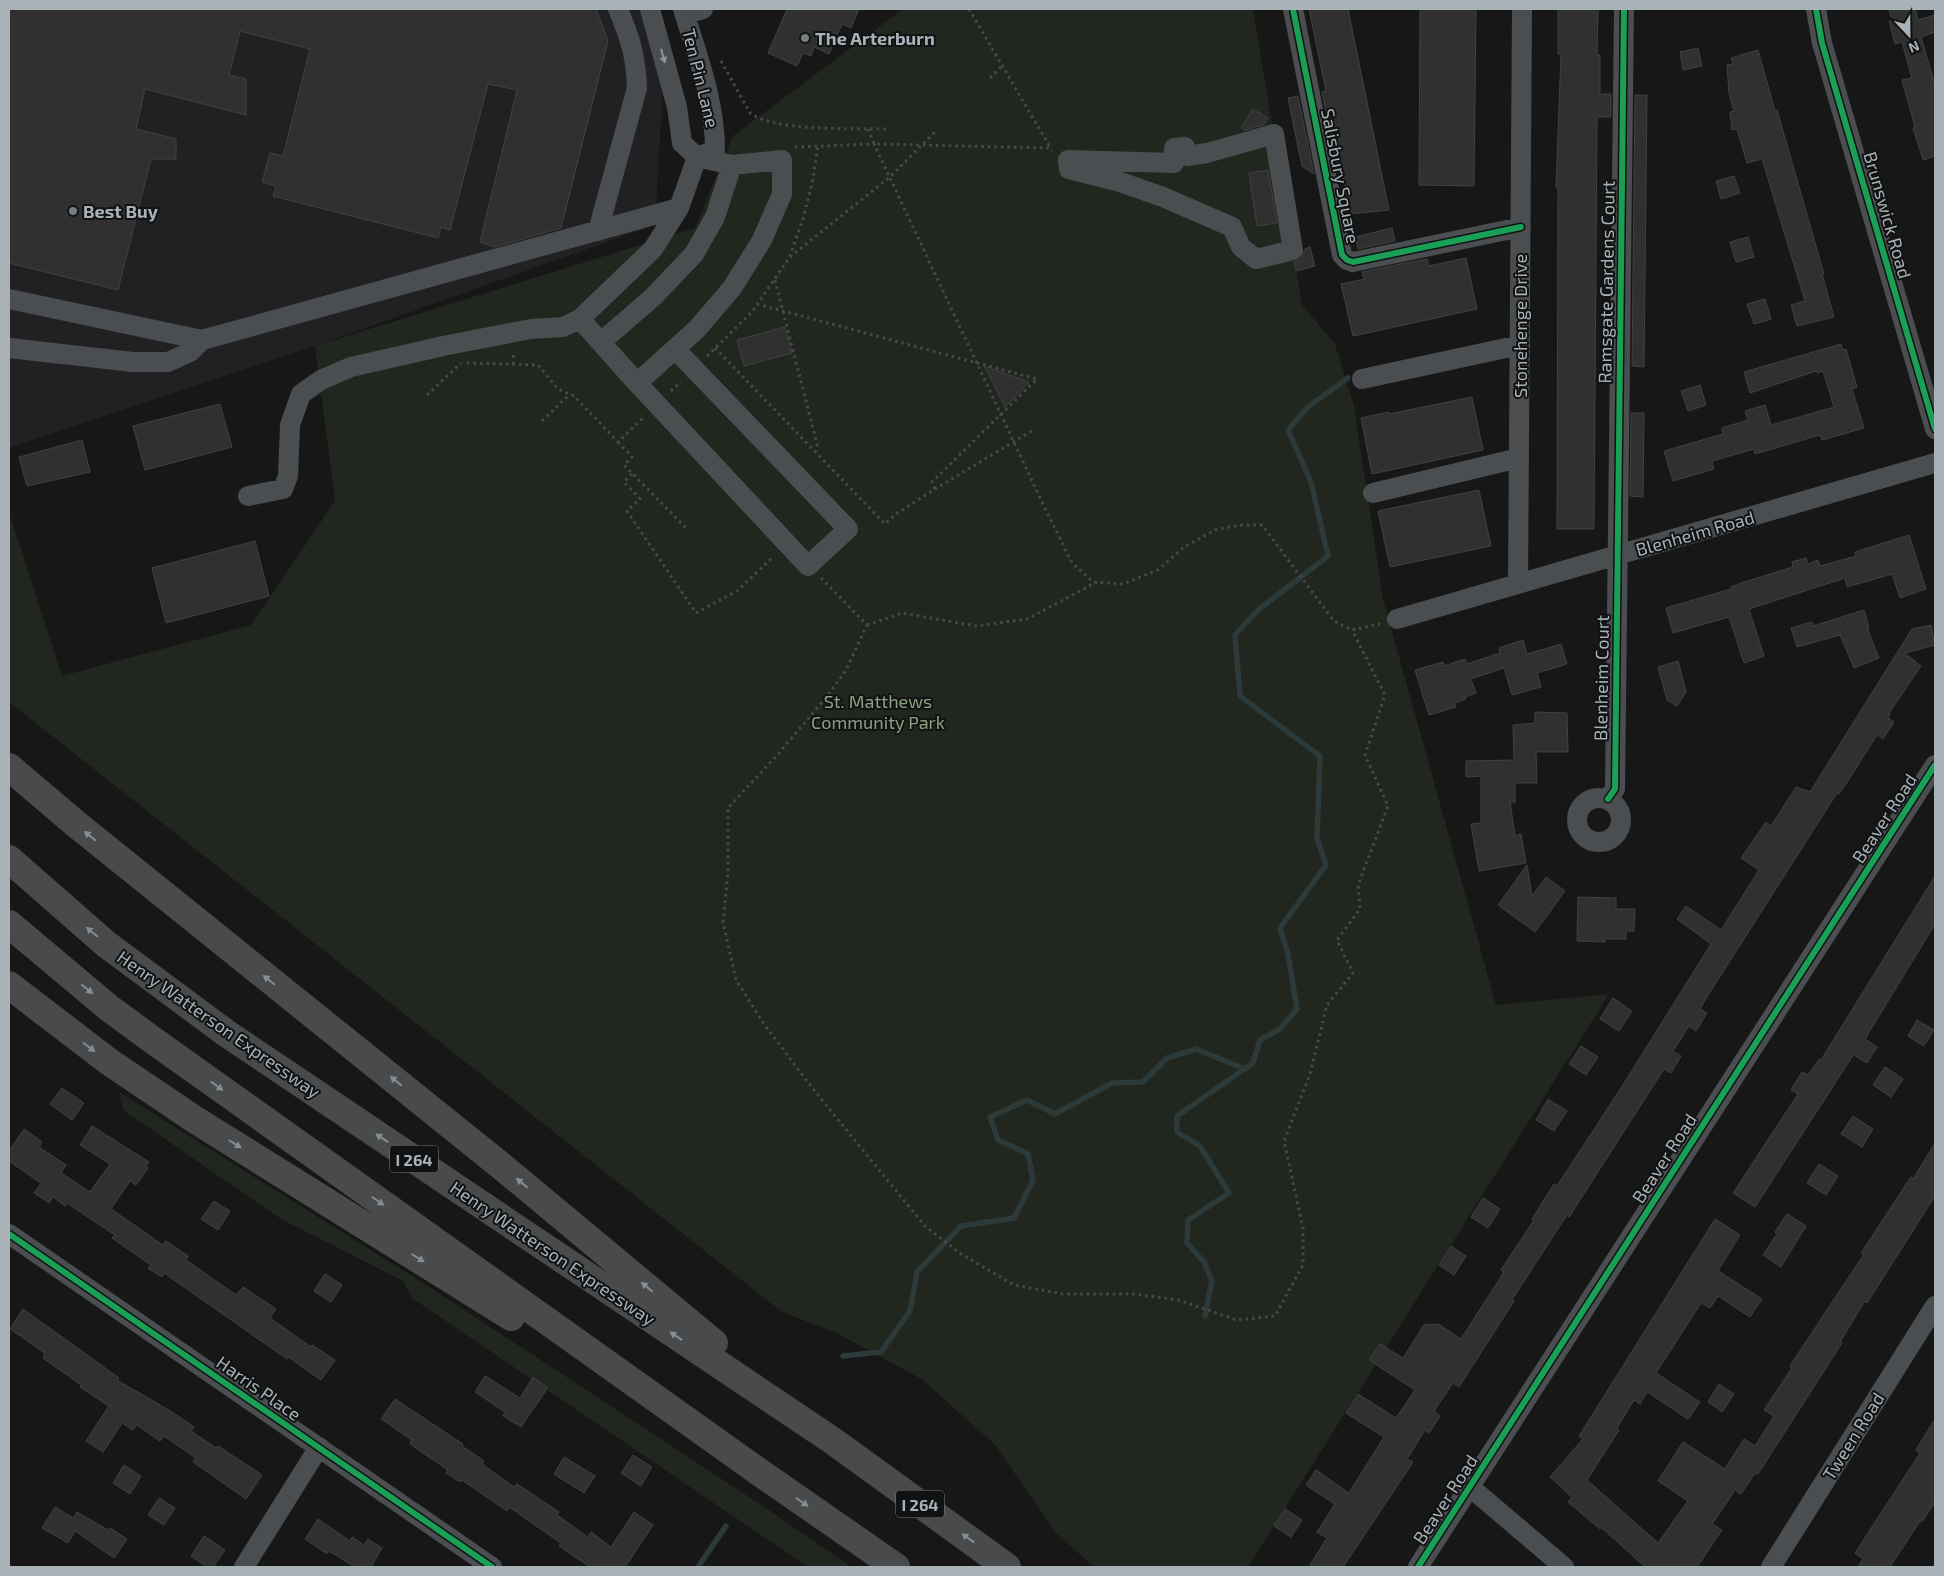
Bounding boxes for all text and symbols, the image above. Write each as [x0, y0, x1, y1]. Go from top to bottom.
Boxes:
north arrow [1884, 10, 1934, 60]
street label: Ten Pin Lane [678, 26, 724, 130]
place label: The Arterburn [815, 27, 935, 49]
marker: The Arterburn [799, 32, 811, 44]
text: N [1906, 38, 1922, 57]
one-way arrow [660, 48, 668, 63]
street label: Salisbury Square [1317, 107, 1365, 245]
street label: Brunswick Road [1859, 149, 1917, 281]
street label: Ramsgate Gardens Court [1593, 180, 1619, 384]
place label: Best Buy [83, 200, 159, 222]
marker: Best Buy [67, 205, 79, 217]
street label: Stonehenge Drive [1509, 254, 1531, 398]
street label: Blenheim Road [1633, 506, 1757, 560]
street label: Blenheim Court [1589, 615, 1613, 741]
park label: St. Matthews Community Park [811, 690, 945, 733]
street label: Beaver Road [1847, 769, 1921, 867]
one-way arrow [84, 830, 97, 841]
one-way arrow [86, 927, 99, 938]
street label: Henry Watterson Expressway [113, 945, 325, 1103]
one-way arrow [263, 974, 276, 985]
one-way arrow [80, 983, 93, 994]
one-way arrow [82, 1042, 96, 1052]
one-way arrow [390, 1076, 403, 1087]
one-way arrow [210, 1081, 224, 1091]
street label: Beaver Road [1627, 1109, 1701, 1207]
one-way arrow [375, 1133, 388, 1143]
one-way arrow [229, 1140, 242, 1149]
road number: I 264 [390, 1146, 438, 1172]
street label: Henry Watterson Expressway [446, 1176, 660, 1330]
one-way arrow [516, 1178, 529, 1189]
one-way arrow [371, 1196, 384, 1206]
one-way arrow [411, 1254, 424, 1263]
one-way arrow [641, 1282, 654, 1293]
one-way arrow [669, 1331, 683, 1341]
street label: Harris Place [212, 1351, 306, 1425]
street label: Tween Road [1817, 1388, 1889, 1484]
street label: Beaver Road [1408, 1450, 1482, 1548]
road number: I 264 [896, 1490, 944, 1518]
one-way arrow [795, 1497, 809, 1507]
one-way arrow [961, 1533, 975, 1543]

